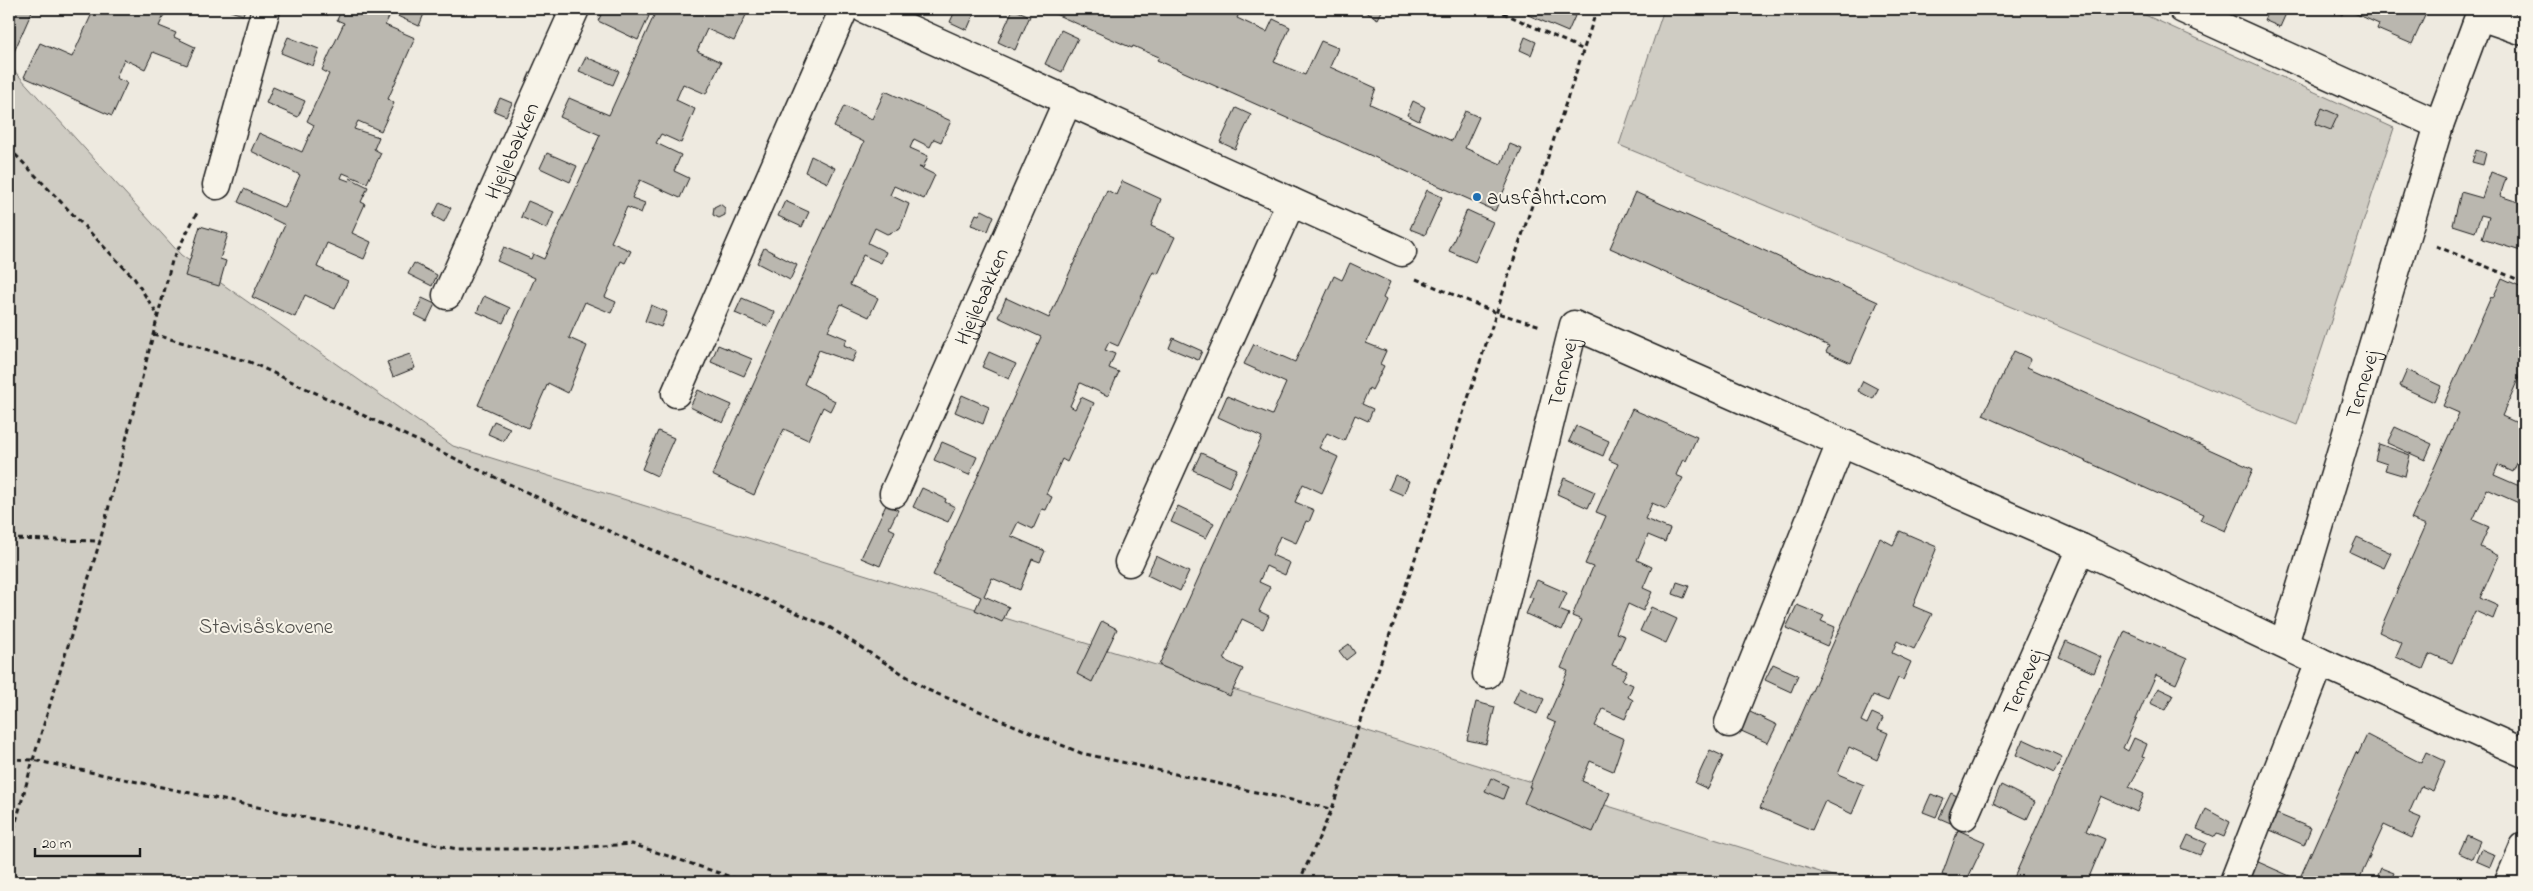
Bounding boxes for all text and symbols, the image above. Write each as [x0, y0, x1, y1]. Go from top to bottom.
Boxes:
street label: Hjejlebakken [479, 98, 548, 205]
place label: ausfahrt.com [1487, 184, 1606, 214]
marker: ausfahrt.com [1471, 191, 1483, 203]
street label: Hjejlebakken [948, 244, 1018, 351]
street label: Ternevej [1541, 334, 1587, 410]
street label: Ternevej [2339, 346, 2388, 423]
park label: Stavisåskovene [199, 613, 334, 643]
street label: Ternevej [1996, 644, 2052, 721]
scale bar [35, 826, 140, 858]
text: 20 m [42, 833, 72, 855]

